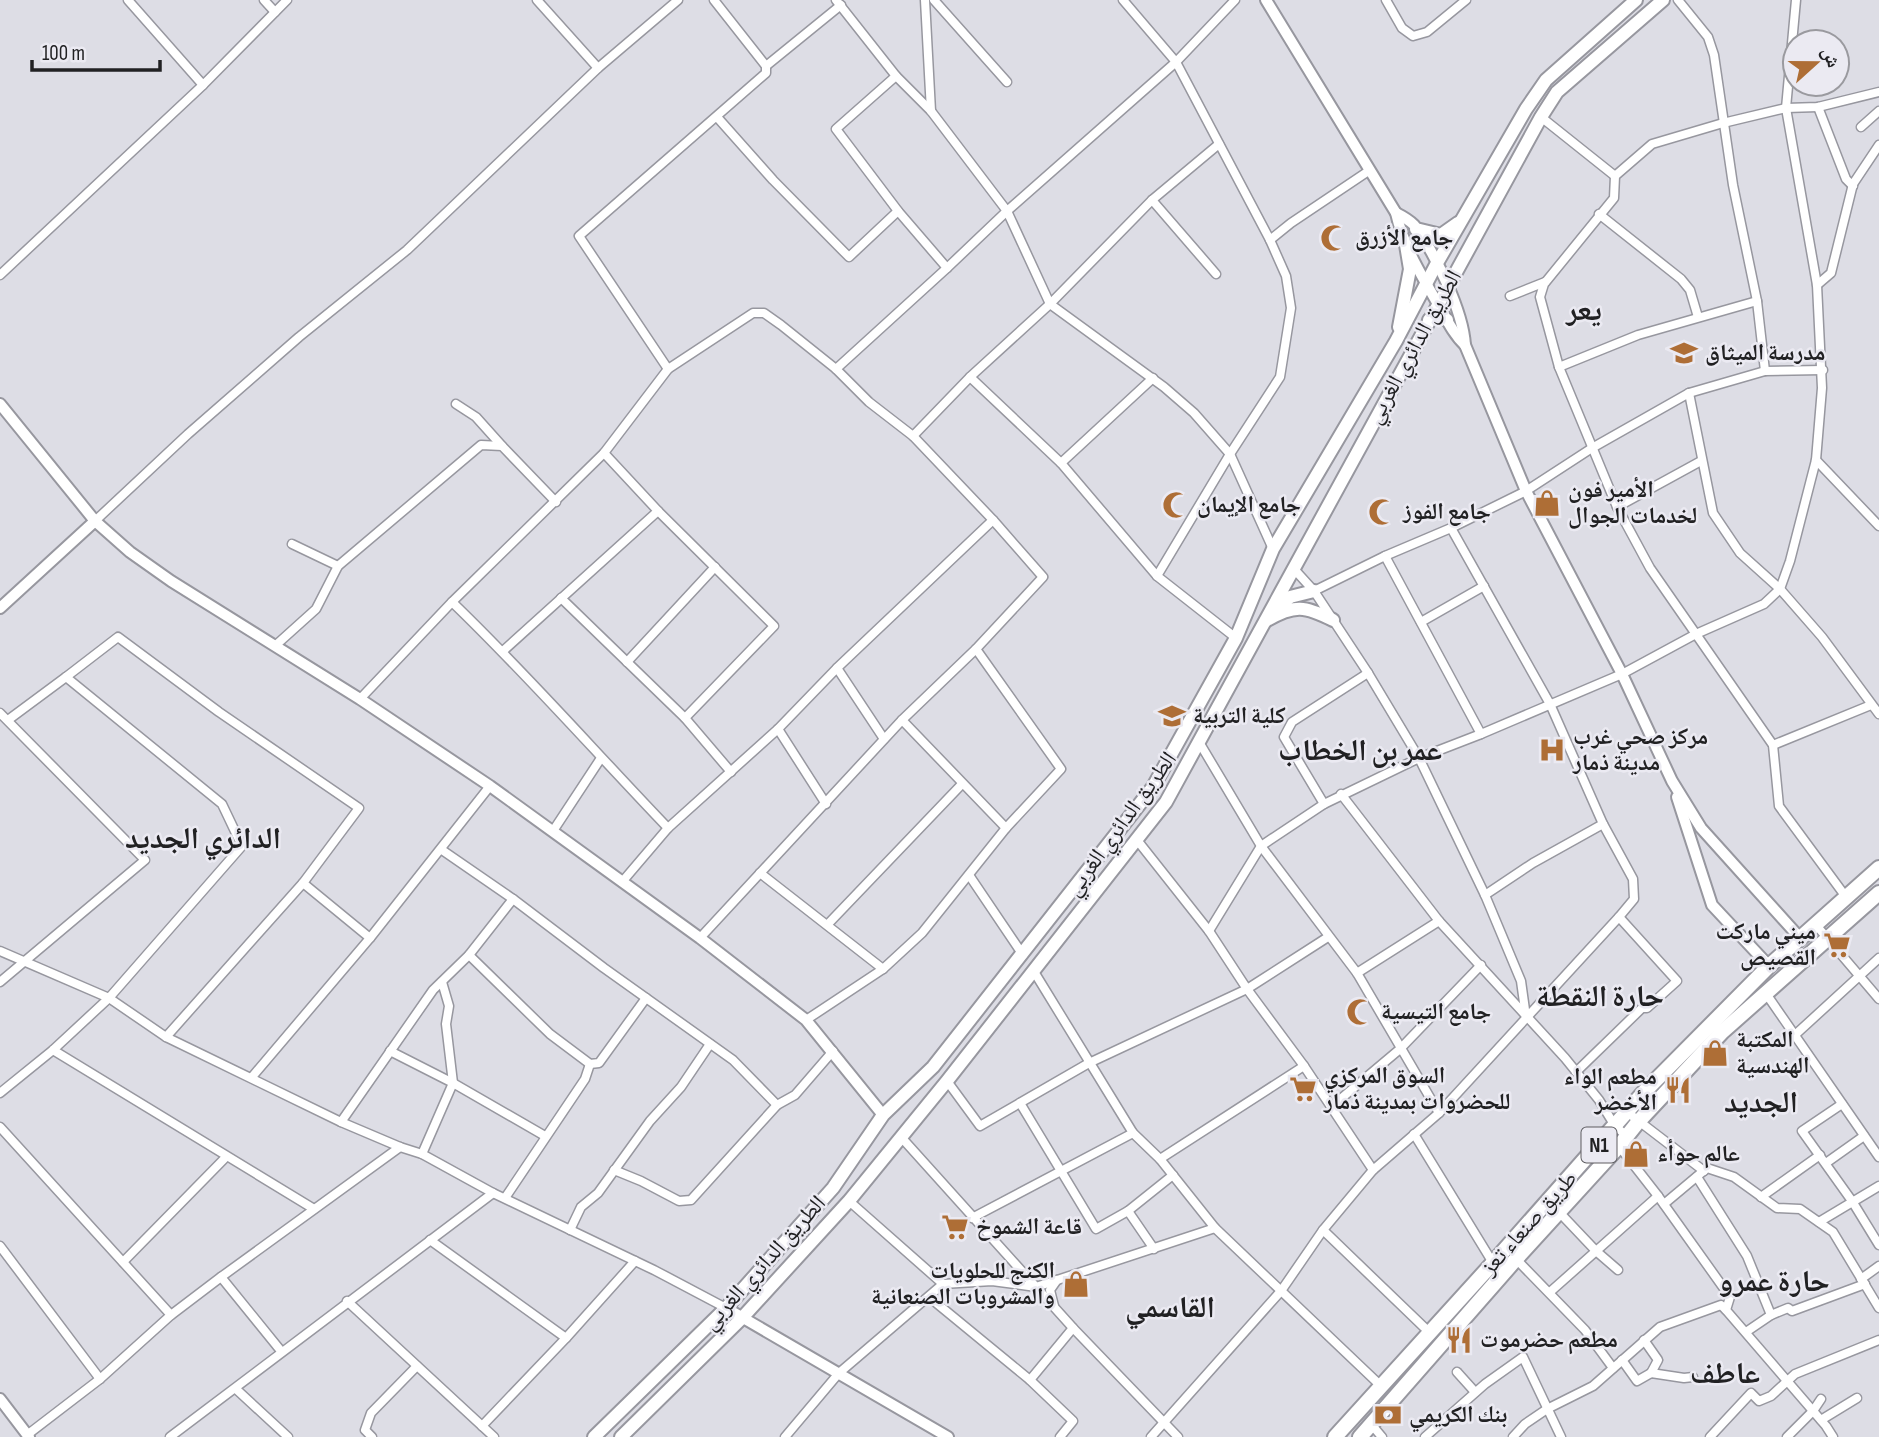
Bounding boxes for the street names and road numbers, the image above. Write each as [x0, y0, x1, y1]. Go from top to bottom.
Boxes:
street label: الطريق الدائري الغربي [1360, 265, 1471, 431]
street label: الطريق الدائري الغربي [1059, 746, 1186, 904]
road number: N1 [1582, 1128, 1616, 1162]
street label: طريق صنعاء تعز [1474, 1165, 1583, 1282]
street label: الطريق الدائري الغربي [696, 1190, 835, 1339]

